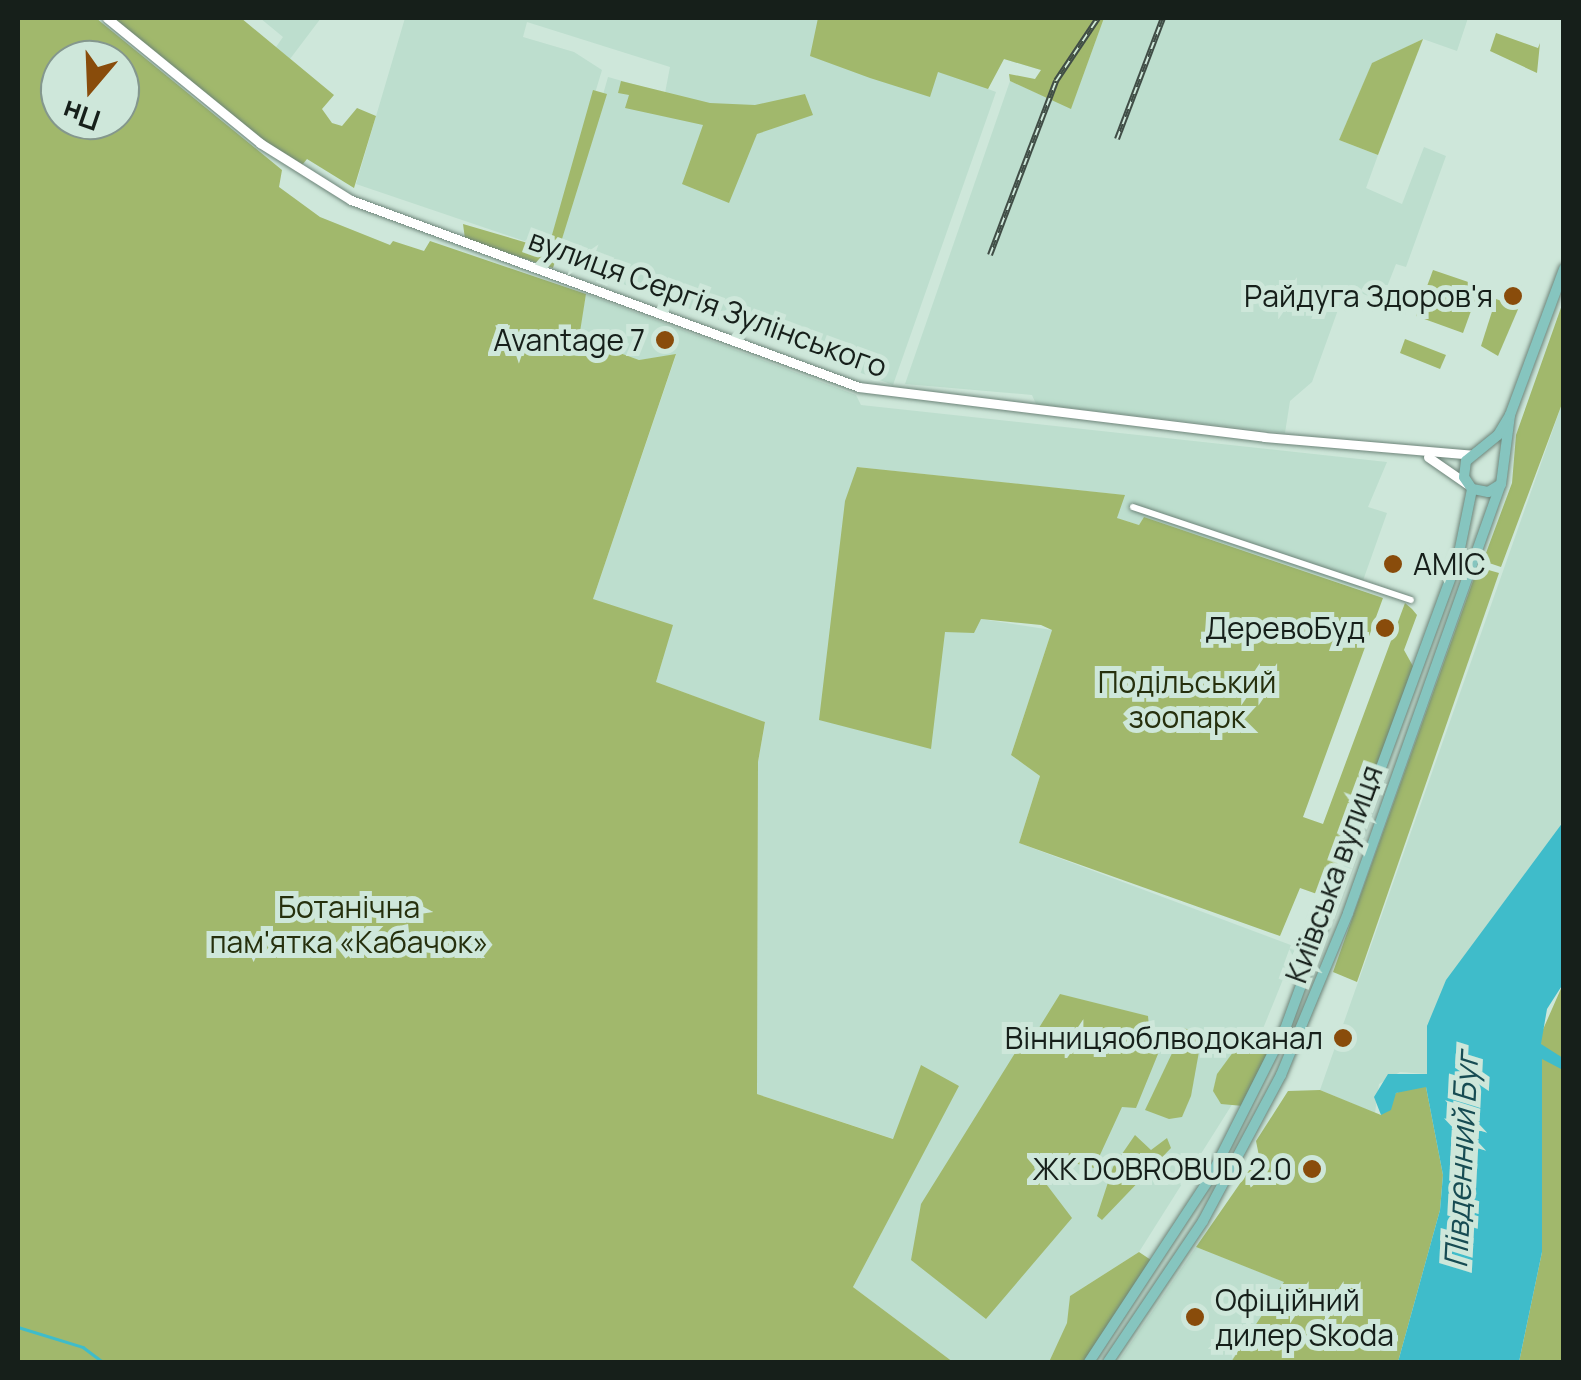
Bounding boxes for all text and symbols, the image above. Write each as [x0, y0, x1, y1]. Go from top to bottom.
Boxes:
north arrow [40, 40, 140, 140]
text: Пн [57, 92, 105, 141]
street label: вулиця Сергія Зулінського [524, 221, 892, 385]
place label: Райдуга Здоров'я [1244, 278, 1493, 314]
marker: Райдуга Здоров'я [1502, 285, 1524, 307]
place label: Avantage 7 [493, 322, 645, 358]
marker: Avantage 7 [654, 329, 676, 351]
place label: АМІС [1413, 546, 1486, 582]
marker: АМІС [1382, 553, 1404, 575]
place label: ДеревоБуд [1205, 610, 1365, 646]
marker: ДеревоБуд [1374, 617, 1396, 639]
park label: Подільський зоопарк [1098, 664, 1276, 734]
street label: Київська вулиця [1278, 760, 1390, 988]
park label: Ботанічна пам'ятка «Кабачок» [210, 889, 488, 960]
place label: Вінницяоблводоканал [1005, 1020, 1323, 1056]
marker: Вінницяоблводоканал [1332, 1027, 1354, 1049]
water label: Південний Буг [1436, 1051, 1486, 1269]
place label: ЖК DOBROBUD 2.0 [1032, 1151, 1292, 1187]
marker: ЖК DOBROBUD 2.0 [1301, 1158, 1323, 1180]
place label: Офіційний дилер Skoda [1215, 1282, 1394, 1352]
marker: Офіційний дилер Skoda [1184, 1306, 1206, 1328]

